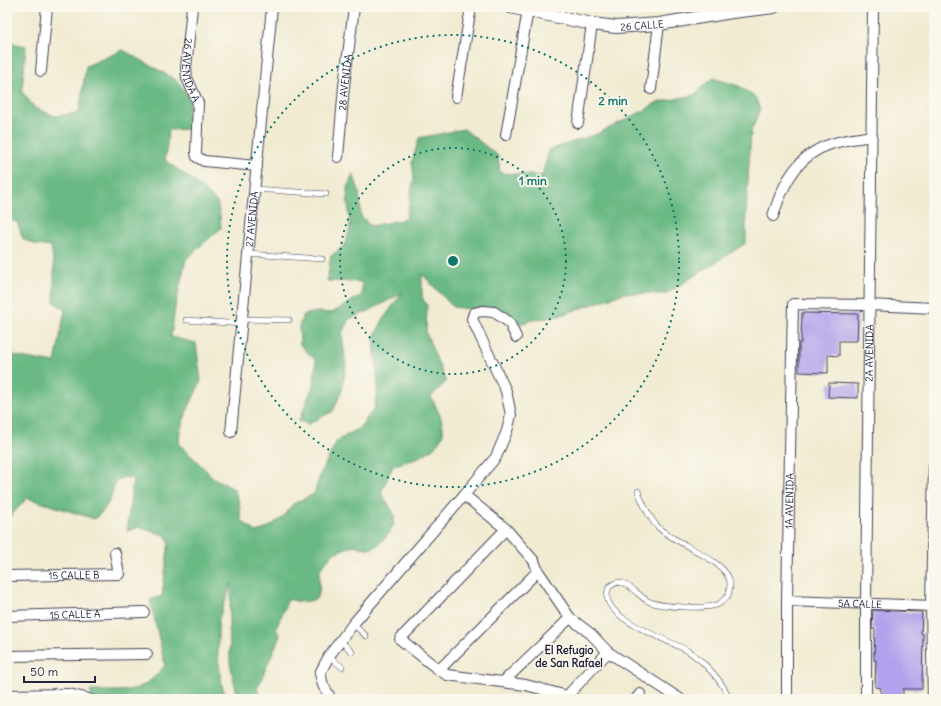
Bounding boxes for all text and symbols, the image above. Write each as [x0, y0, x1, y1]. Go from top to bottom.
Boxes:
street label: 26 CALLE [620, 17, 665, 34]
street label: 26 AVENIDA A [179, 37, 203, 105]
street label: 28 AVENIDA [336, 53, 355, 111]
text: 2 min [598, 93, 628, 108]
text: 1 min [519, 173, 547, 188]
street label: 27 AVENIDA [243, 190, 261, 247]
centre of rings [446, 254, 460, 268]
street label: 2A AVENIDA [863, 324, 876, 382]
street label: 1A AVENIDA [782, 472, 797, 529]
street label: 15 CALLE B [48, 568, 100, 582]
street label: 5A CALLE [838, 597, 882, 611]
street label: 15 CALLE A [49, 607, 101, 622]
district label: El Refugio de San Rafael [535, 643, 603, 670]
scale bar [24, 658, 95, 684]
text: 50 m [30, 664, 59, 679]

